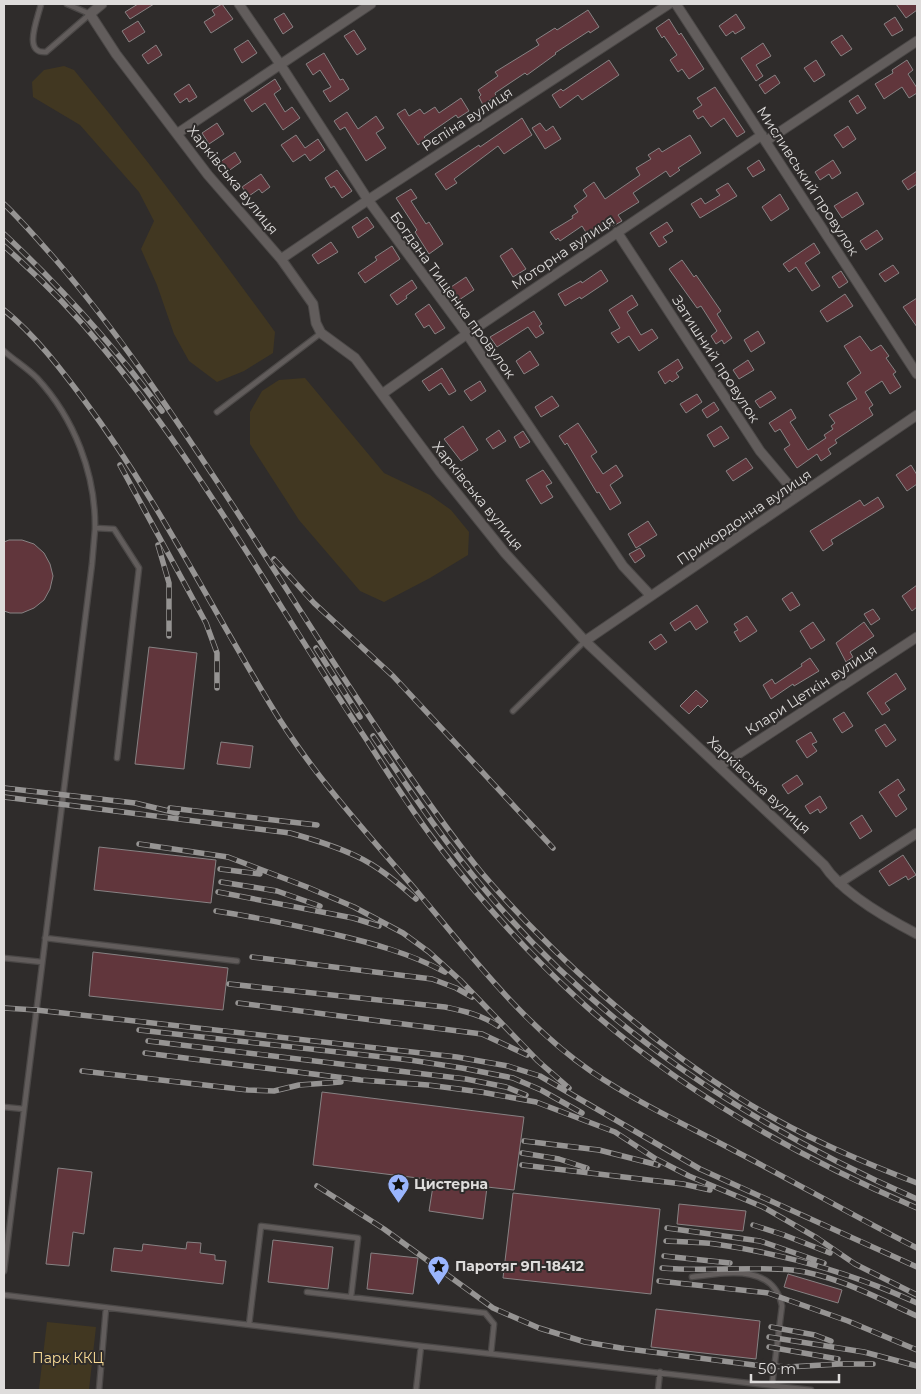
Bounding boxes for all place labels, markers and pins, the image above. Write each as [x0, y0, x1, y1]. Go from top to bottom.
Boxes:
place icon: Цистерна [386, 1172, 410, 1203]
place label: Цистерна [414, 1175, 488, 1193]
place icon: Паротяг 9П-18412 [427, 1254, 451, 1285]
place label: Паротяг 9П-18412 [455, 1257, 584, 1275]

